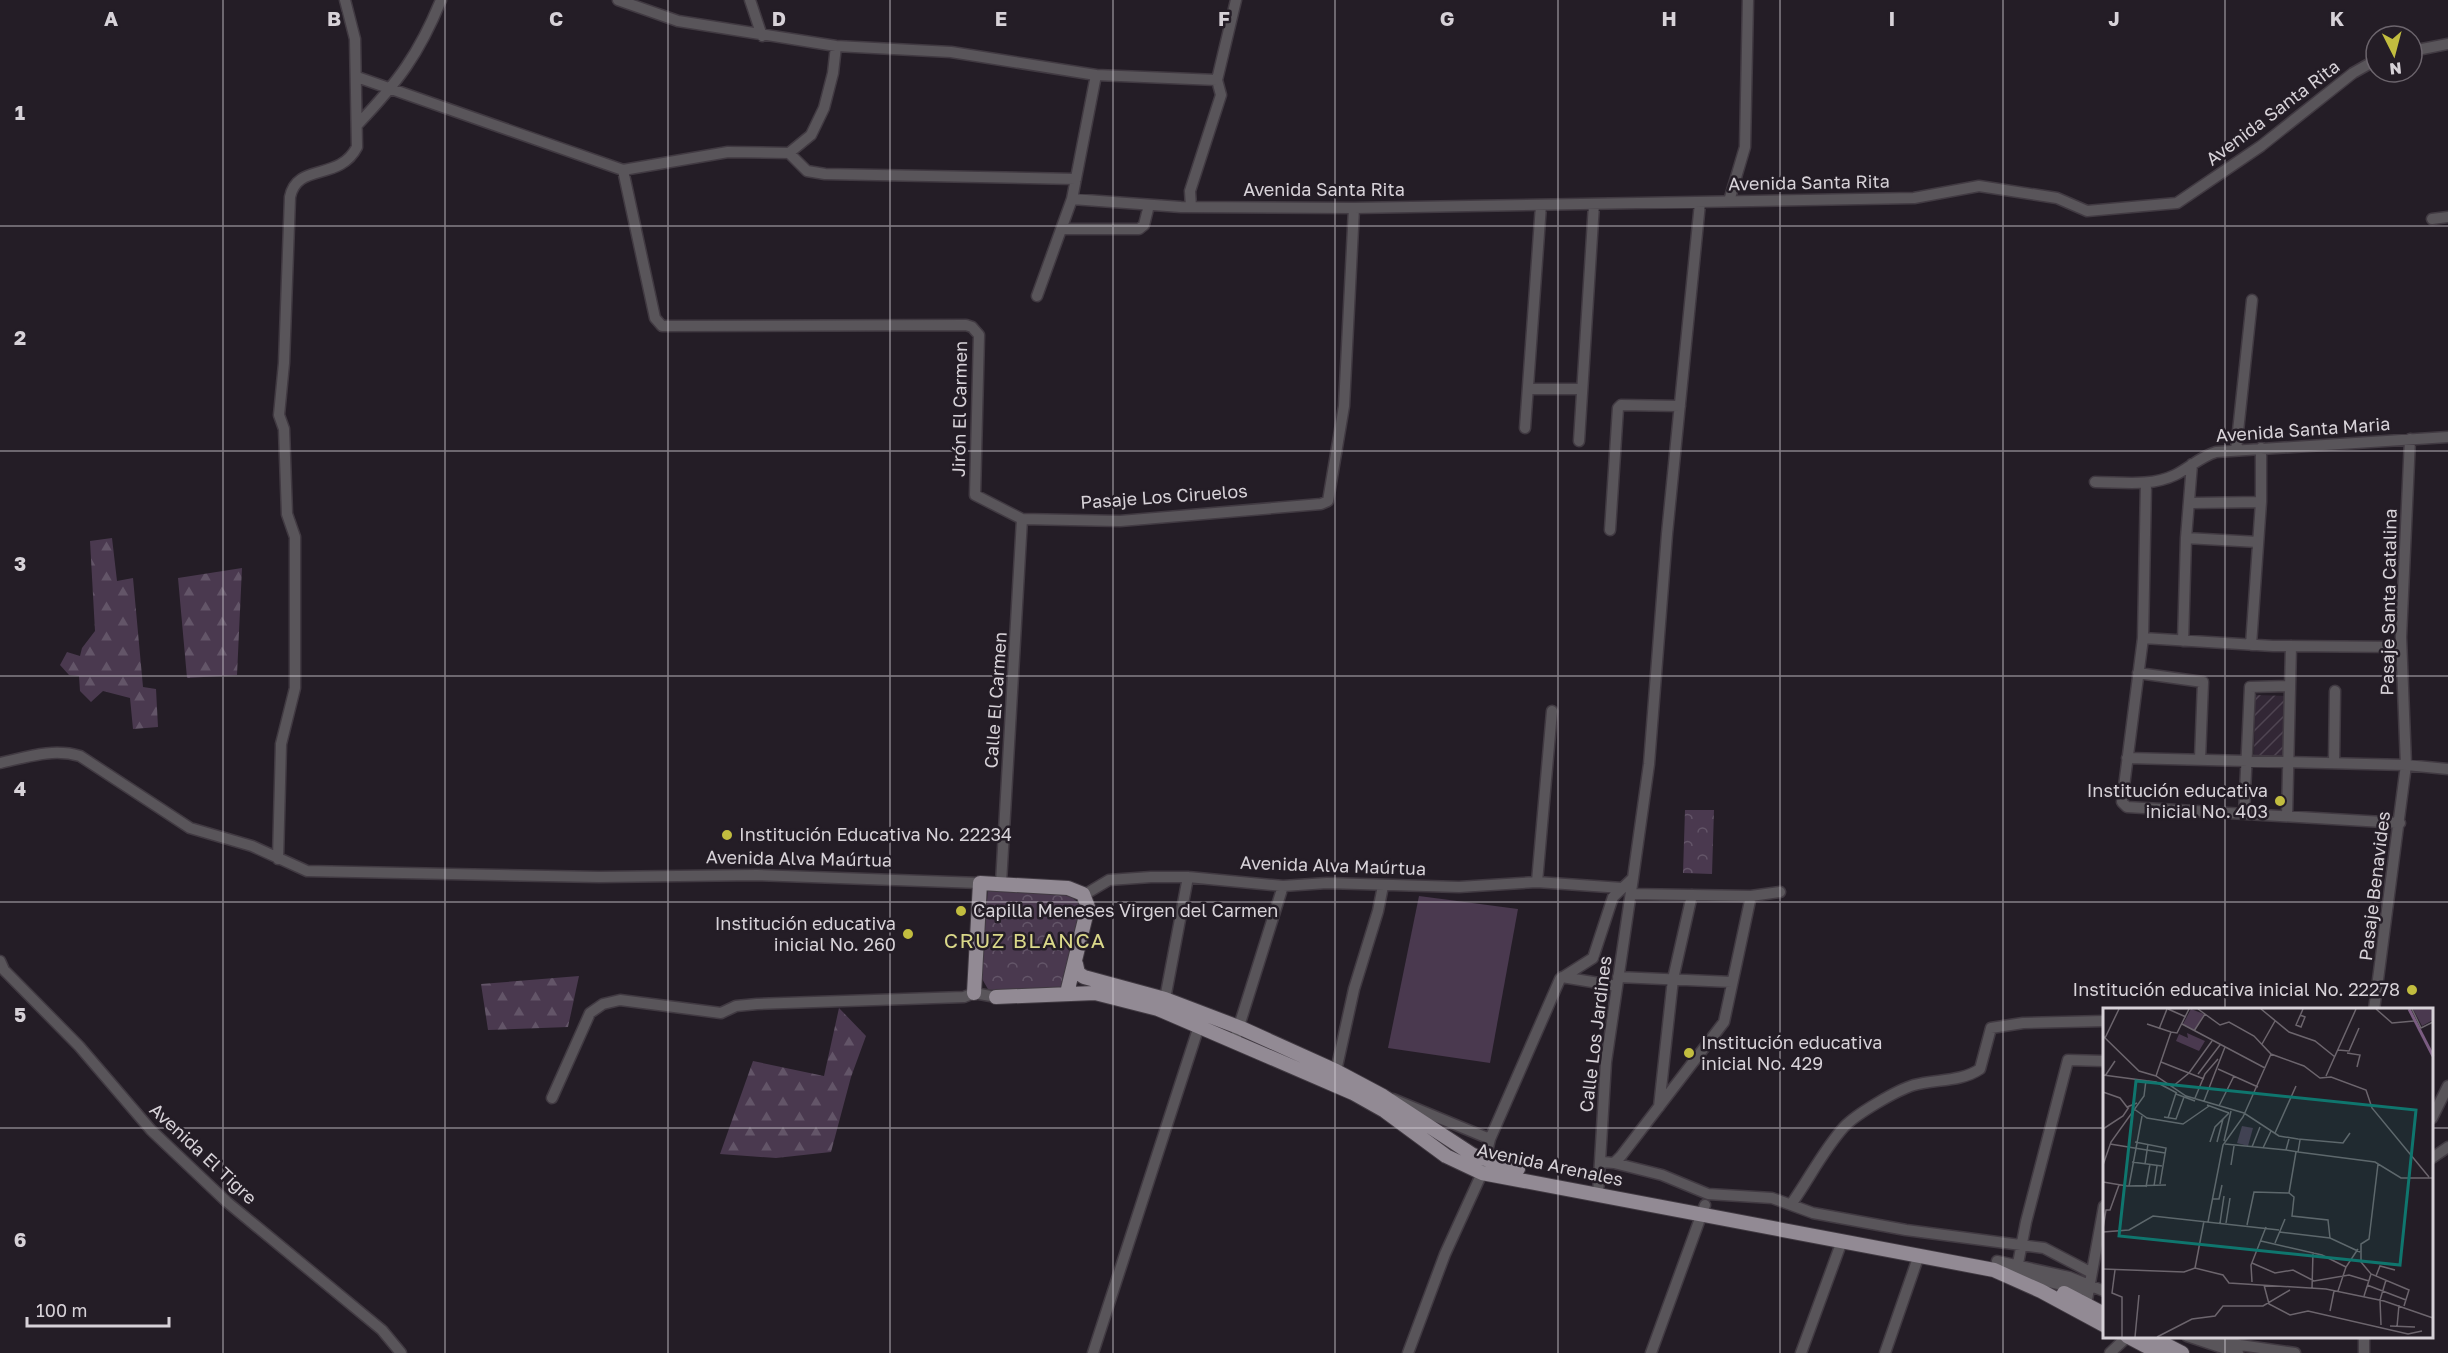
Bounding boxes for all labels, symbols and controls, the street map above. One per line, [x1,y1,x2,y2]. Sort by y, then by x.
text: A [104,6,118,30]
text: B [327,6,341,30]
text: C [549,6,563,30]
text: D [772,6,786,30]
text: E [995,6,1007,30]
text: F [1218,6,1230,30]
text: G [1440,6,1454,30]
text: H [1661,6,1677,30]
text: I [1889,6,1895,30]
text: J [2108,6,2120,30]
text: K [2330,6,2345,30]
north arrow [2364,24,2424,84]
street label: Avenida Santa Rita [2201,55,2344,170]
text: N [2388,58,2403,79]
text: 1 [15,100,25,124]
street label: Avenida Santa Rita [1728,170,1890,194]
street label: Avenida Santa Rita [1243,178,1405,200]
text: 2 [14,325,26,349]
street label: Jirón El Carmen [947,341,971,477]
street label: Avenida Santa Maria [2215,412,2391,446]
street label: Pasaje Los Ciruelos [1080,479,1248,513]
street label: Pasaje Santa Catalina [2375,508,2401,696]
text: 3 [14,551,26,575]
street label: Calle El Carmen [979,631,1011,769]
text: 4 [14,776,26,800]
place label: Institución educativa inicial No. 403 [2087,779,2268,822]
marker: Institución educativa inicial No. 403 [2273,794,2287,808]
street label: Pasaje Benavides [2354,810,2394,962]
place label: Institución Educativa No. 22234 [739,823,1012,845]
marker: Institución Educativa No. 22234 [720,828,734,842]
street label: Avenida Alva Maúrtua [706,845,892,871]
street label: Avenida Alva Maúrtua [1240,851,1426,879]
place label: Capilla Meneses Virgen del Carmen [973,899,1278,921]
marker: Capilla Meneses Virgen del Carmen [954,904,968,918]
place label: Institución educativa inicial No. 260 [715,912,896,955]
marker: Institución educativa inicial No. 260 [901,927,915,941]
district label: CRUZ BLANCA [944,927,1106,953]
street label: Calle Los Jardines [1574,954,1616,1113]
place label: Institución educativa inicial No. 22278 [2073,978,2400,1000]
marker: Institución educativa inicial No. 22278 [2405,983,2419,997]
text: 5 [14,1002,26,1026]
inset map [2103,1008,2433,1338]
place label: Institución educativa inicial No. 429 [1701,1031,1882,1074]
marker: Institución educativa inicial No. 429 [1682,1046,1696,1060]
street label: Avenida El Tigre [146,1098,262,1208]
street label: Avenida Arenales [1475,1138,1625,1190]
text: 6 [14,1227,26,1251]
scale bar [27,1290,170,1328]
text: 100 m [36,1299,87,1321]

